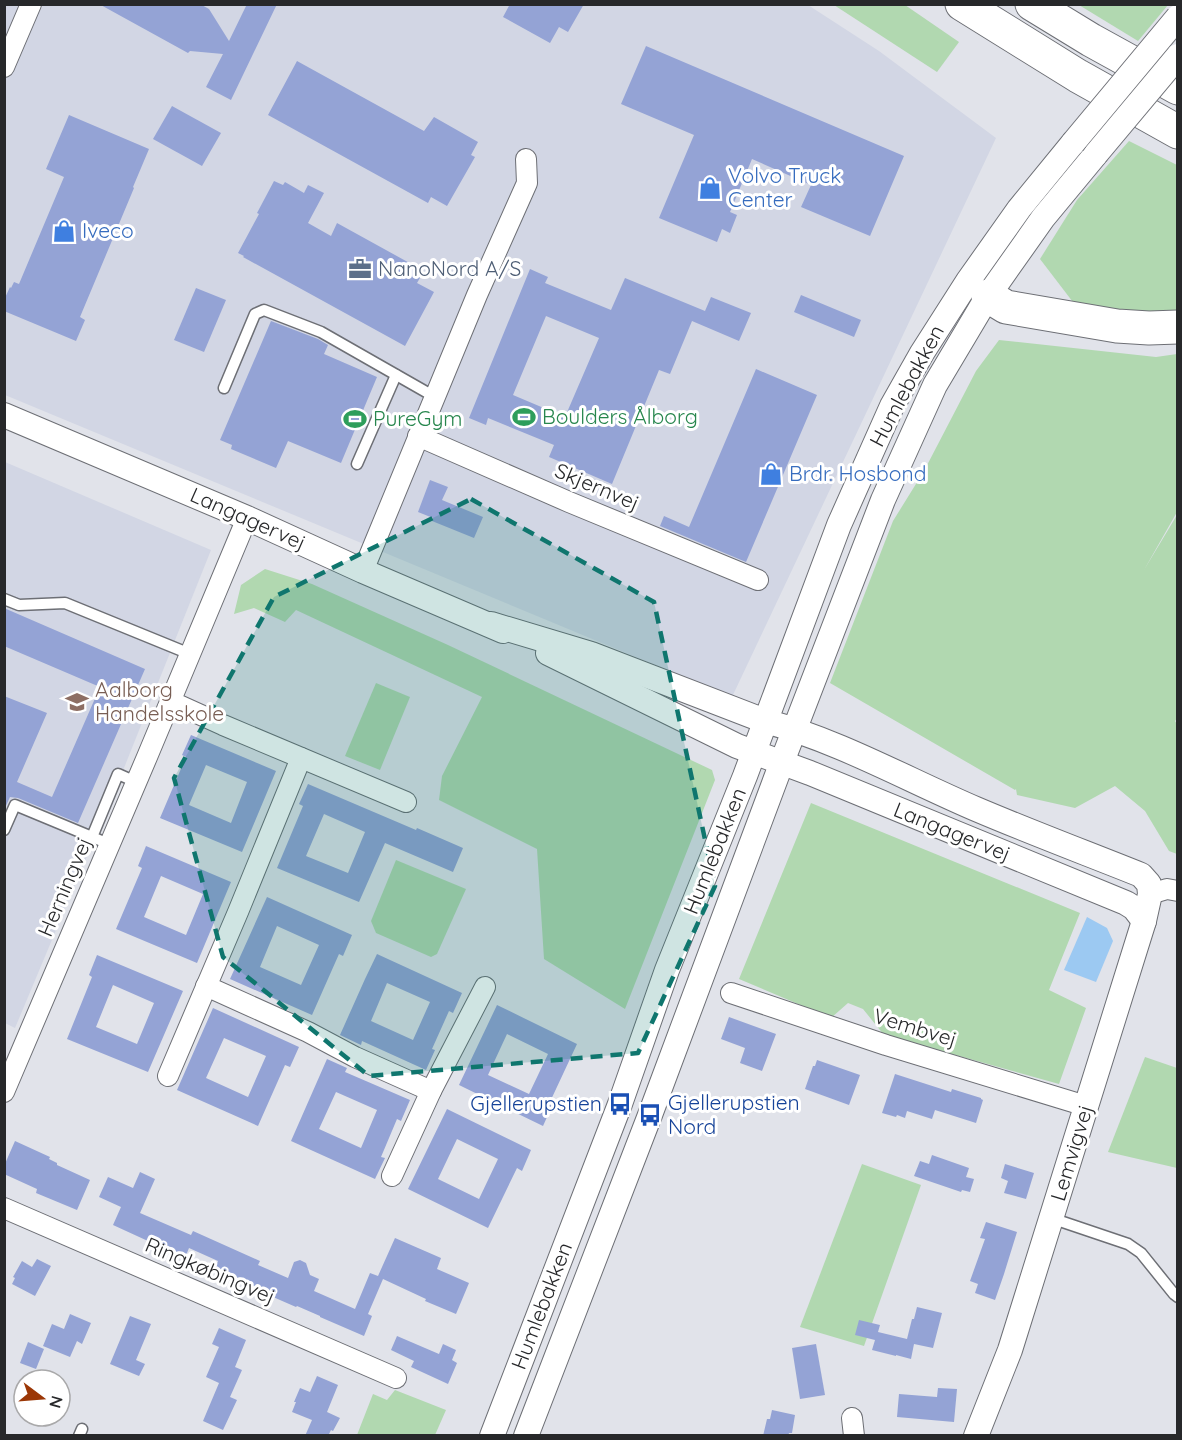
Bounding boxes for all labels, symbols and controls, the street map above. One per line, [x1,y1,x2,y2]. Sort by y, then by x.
place label: Volvo Truck Center [728,162,841,212]
shop icon: Volvo Truck Center [697,175,723,201]
place label: Iveco [82,217,134,243]
shop icon: Iveco [51,218,77,244]
place label: NanoNord A/S [378,255,521,281]
office icon: NanoNord A/S [347,256,373,282]
street label: Humlebakken [863,320,949,451]
place label: Boulders Ålborg [542,403,698,429]
sports icon: Boulders Ålborg [511,404,537,430]
place label: PureGym [373,405,463,431]
sports icon: PureGym [342,406,368,432]
street label: Skjernvej [551,457,643,515]
place label: Brdr. Hosbond [789,460,926,486]
shop icon: Brdr. Hosbond [758,461,784,487]
street label: Langagervej [186,481,310,555]
place label: Aalborg Handelsskole [95,676,224,726]
school or university icon: Aalborg Handelsskole [64,689,90,715]
street label: Humlebakken [677,784,751,918]
street label: Langagervej [890,796,1015,866]
street label: Herningvej [32,833,97,940]
street label: Vembvej [871,1002,960,1052]
place label: Gjellerupstien Nord [668,1089,800,1139]
place label: Gjellerupstien [470,1090,602,1116]
bus stop icon: Gjellerupstien [607,1091,633,1117]
street label: Lemvigvej [1044,1101,1098,1204]
bus stop icon: Gjellerupstien Nord [637,1102,663,1128]
street label: Ringkøbingvej [141,1231,279,1309]
street label: Humlebakken [505,1238,577,1373]
north arrow [12,1368,72,1428]
text: N [45,1394,68,1411]

